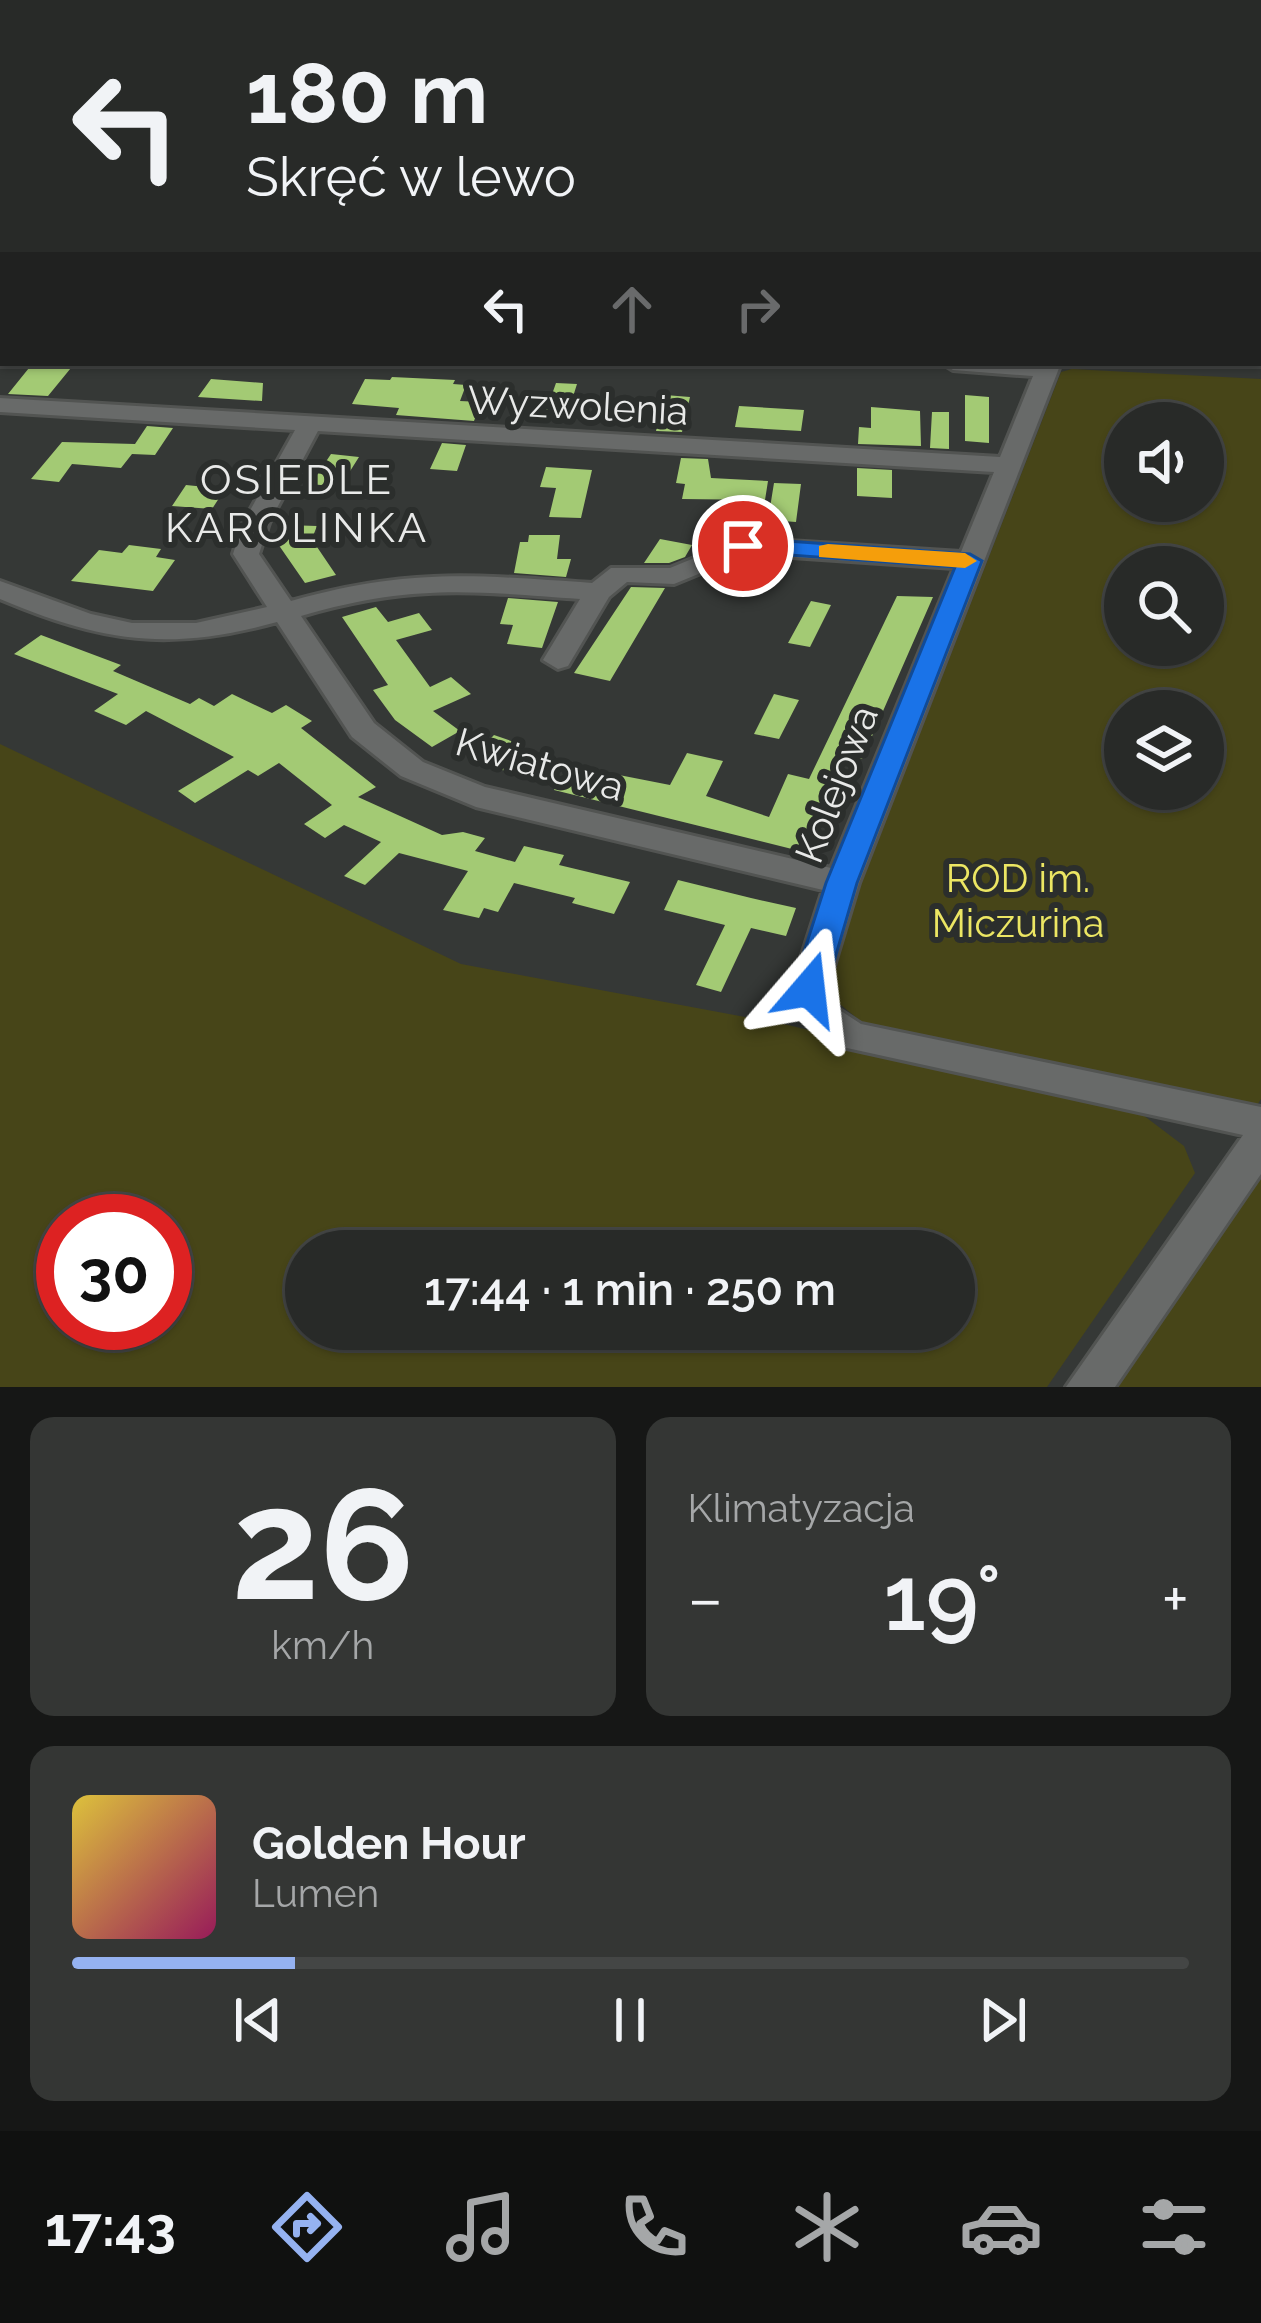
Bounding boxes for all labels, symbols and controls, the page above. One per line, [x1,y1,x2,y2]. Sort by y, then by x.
text: 180 m [246,44,488,143]
icon: left [48,48,204,204]
text: Skręć w lewo [246,145,576,209]
icon: left [473,276,539,342]
icon: ahead [599,276,665,342]
icon: right [725,276,791,342]
street label: Wyzwolenia [467,376,689,434]
map controls [1104,402,1224,810]
button: sound [1104,402,1224,522]
district label: OSIEDLE KAROLINKA [165,455,429,552]
pin [692,495,794,597]
icon: arrive [710,513,776,579]
button: search [1104,546,1224,666]
button: layers [1104,690,1224,810]
street label: Kolejowa [785,699,887,869]
street label: Kwiatowa [451,718,629,810]
park label: ROD im. Miczurina [932,855,1104,946]
position arrow [746,926,872,1052]
speed limit sign: 30 [36,1194,192,1350]
text: 17:44 · 1 min · 250 m [424,1263,836,1316]
text: 26 [231,1452,414,1636]
text: Klimatyzacja [688,1485,915,1531]
text: 19° [883,1545,1001,1651]
text: − [688,1560,723,1637]
text: + [1162,1560,1189,1637]
text: km/h [271,1622,374,1668]
text: Golden Hour [252,1817,526,1870]
text: Lumen [252,1870,379,1916]
icon: previous [225,1987,291,2053]
icon: pause [597,1987,663,2053]
icon: next [970,1987,1036,2053]
icon: directions [265,2185,349,2269]
icon: music [439,2185,523,2269]
icon: phone [612,2185,696,2269]
icon: climate [785,2185,869,2269]
icon: car [959,2185,1043,2269]
icon: filters [1132,2185,1216,2269]
text: 17:43 [45,2195,176,2259]

